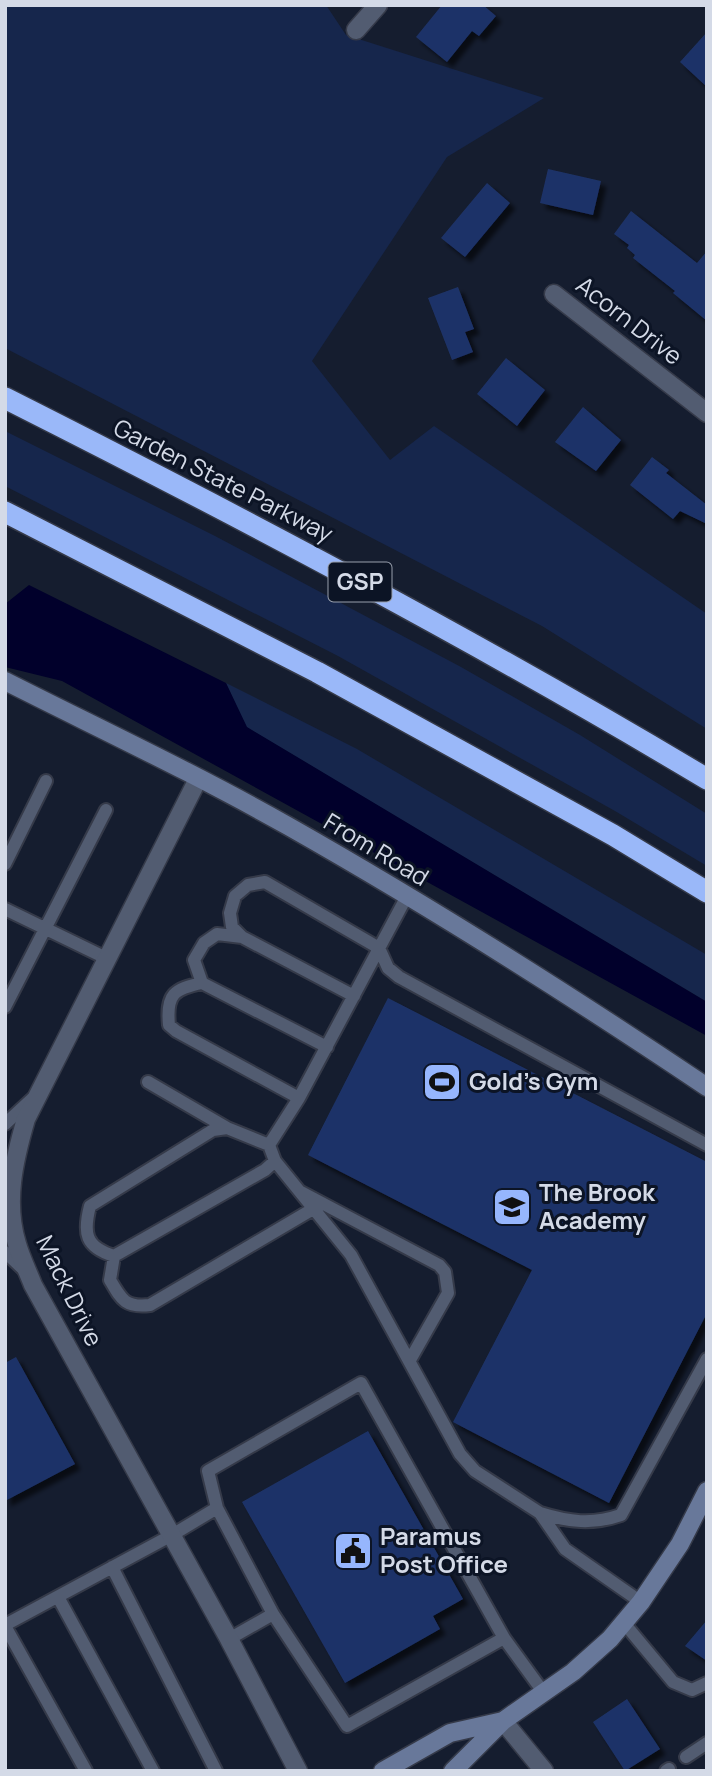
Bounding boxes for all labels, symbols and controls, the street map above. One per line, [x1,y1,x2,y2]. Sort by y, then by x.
street label: Acorn Drive [570,268,690,372]
street label: Garden State Parkway [108,410,339,549]
road number: GSP [328,562,392,602]
street label: From Road [318,805,435,893]
sports icon: Gold's Gym [421,1061,463,1103]
place label: Gold's Gym [469,1064,598,1097]
place label: The Brook Academy [539,1175,656,1236]
school or university icon: The Brook Academy [491,1186,533,1228]
street label: Mack Drive [29,1229,111,1351]
place label: Paramus Post Office [380,1519,508,1580]
public building icon: Paramus Post Office [332,1530,374,1572]

